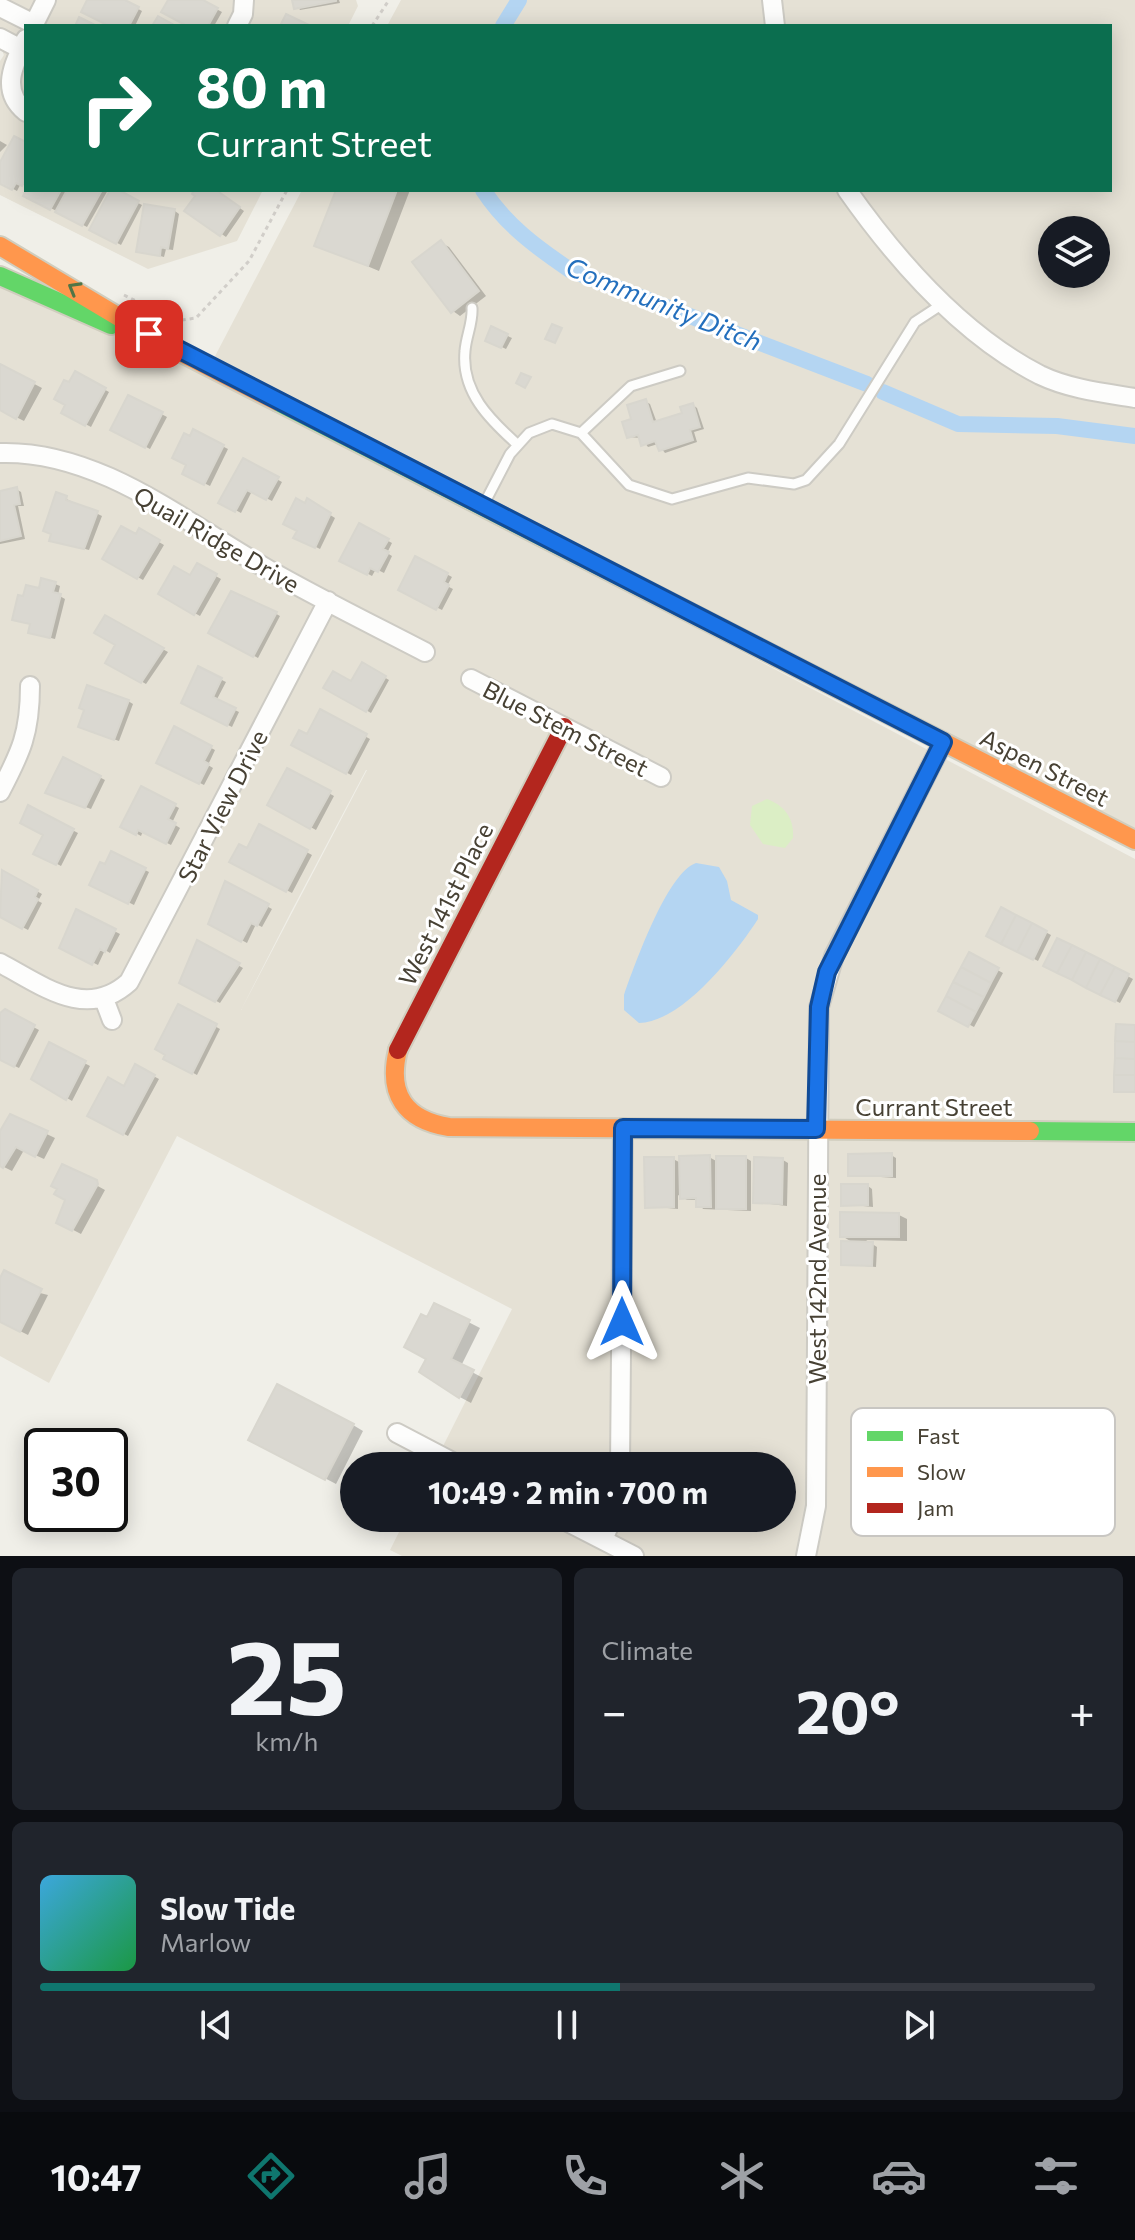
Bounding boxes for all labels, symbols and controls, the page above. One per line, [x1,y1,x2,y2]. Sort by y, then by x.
text: 80 m [196,51,327,120]
icon: right [64,56,168,160]
text: Currant Street [196,120,432,164]
map controls [1038,216,1110,288]
button: layers [1038,216,1110,288]
water label: Community Ditch [562,250,766,356]
one-way arrow [68,282,83,298]
pin [115,300,183,368]
icon: arrive [127,312,171,356]
street label: Quail Ridge Drive [129,480,305,598]
street label: Blue Stem Street [478,674,654,782]
street label: Aspen Street [976,722,1114,812]
street label: Star View Drive [171,725,273,887]
street label: West 141st Place [392,818,498,990]
street label: Currant Street [855,1092,1013,1121]
street label: West 142nd Avenue [802,1174,831,1384]
position arrow [580,1280,664,1364]
legend [851,1408,1115,1536]
text: Fast [917,1422,960,1449]
speed limit sign: 30 [24,1428,128,1532]
text: Slow [917,1458,966,1485]
text: 10:49 · 2 min · 700 m [428,1473,708,1510]
text: Jam [917,1494,954,1521]
text: 25 [227,1609,347,1736]
text: Climate [602,1634,693,1665]
text: 20° [796,1673,900,1746]
text: − [602,1683,627,1737]
text: + [1069,1683,1095,1737]
text: km/h [255,1725,318,1756]
text: Slow Tide [160,1889,295,1926]
text: Marlow [160,1926,251,1957]
icon: previous [194,2003,238,2047]
icon: pause [545,2003,589,2047]
icon: next [897,2003,941,2047]
icon: directions [243,2148,299,2204]
icon: music [400,2148,456,2204]
icon: phone [557,2148,613,2204]
icon: climate [714,2148,770,2204]
icon: car [871,2148,927,2204]
icon: filters [1028,2148,1084,2204]
text: 10:47 [51,2154,141,2198]

